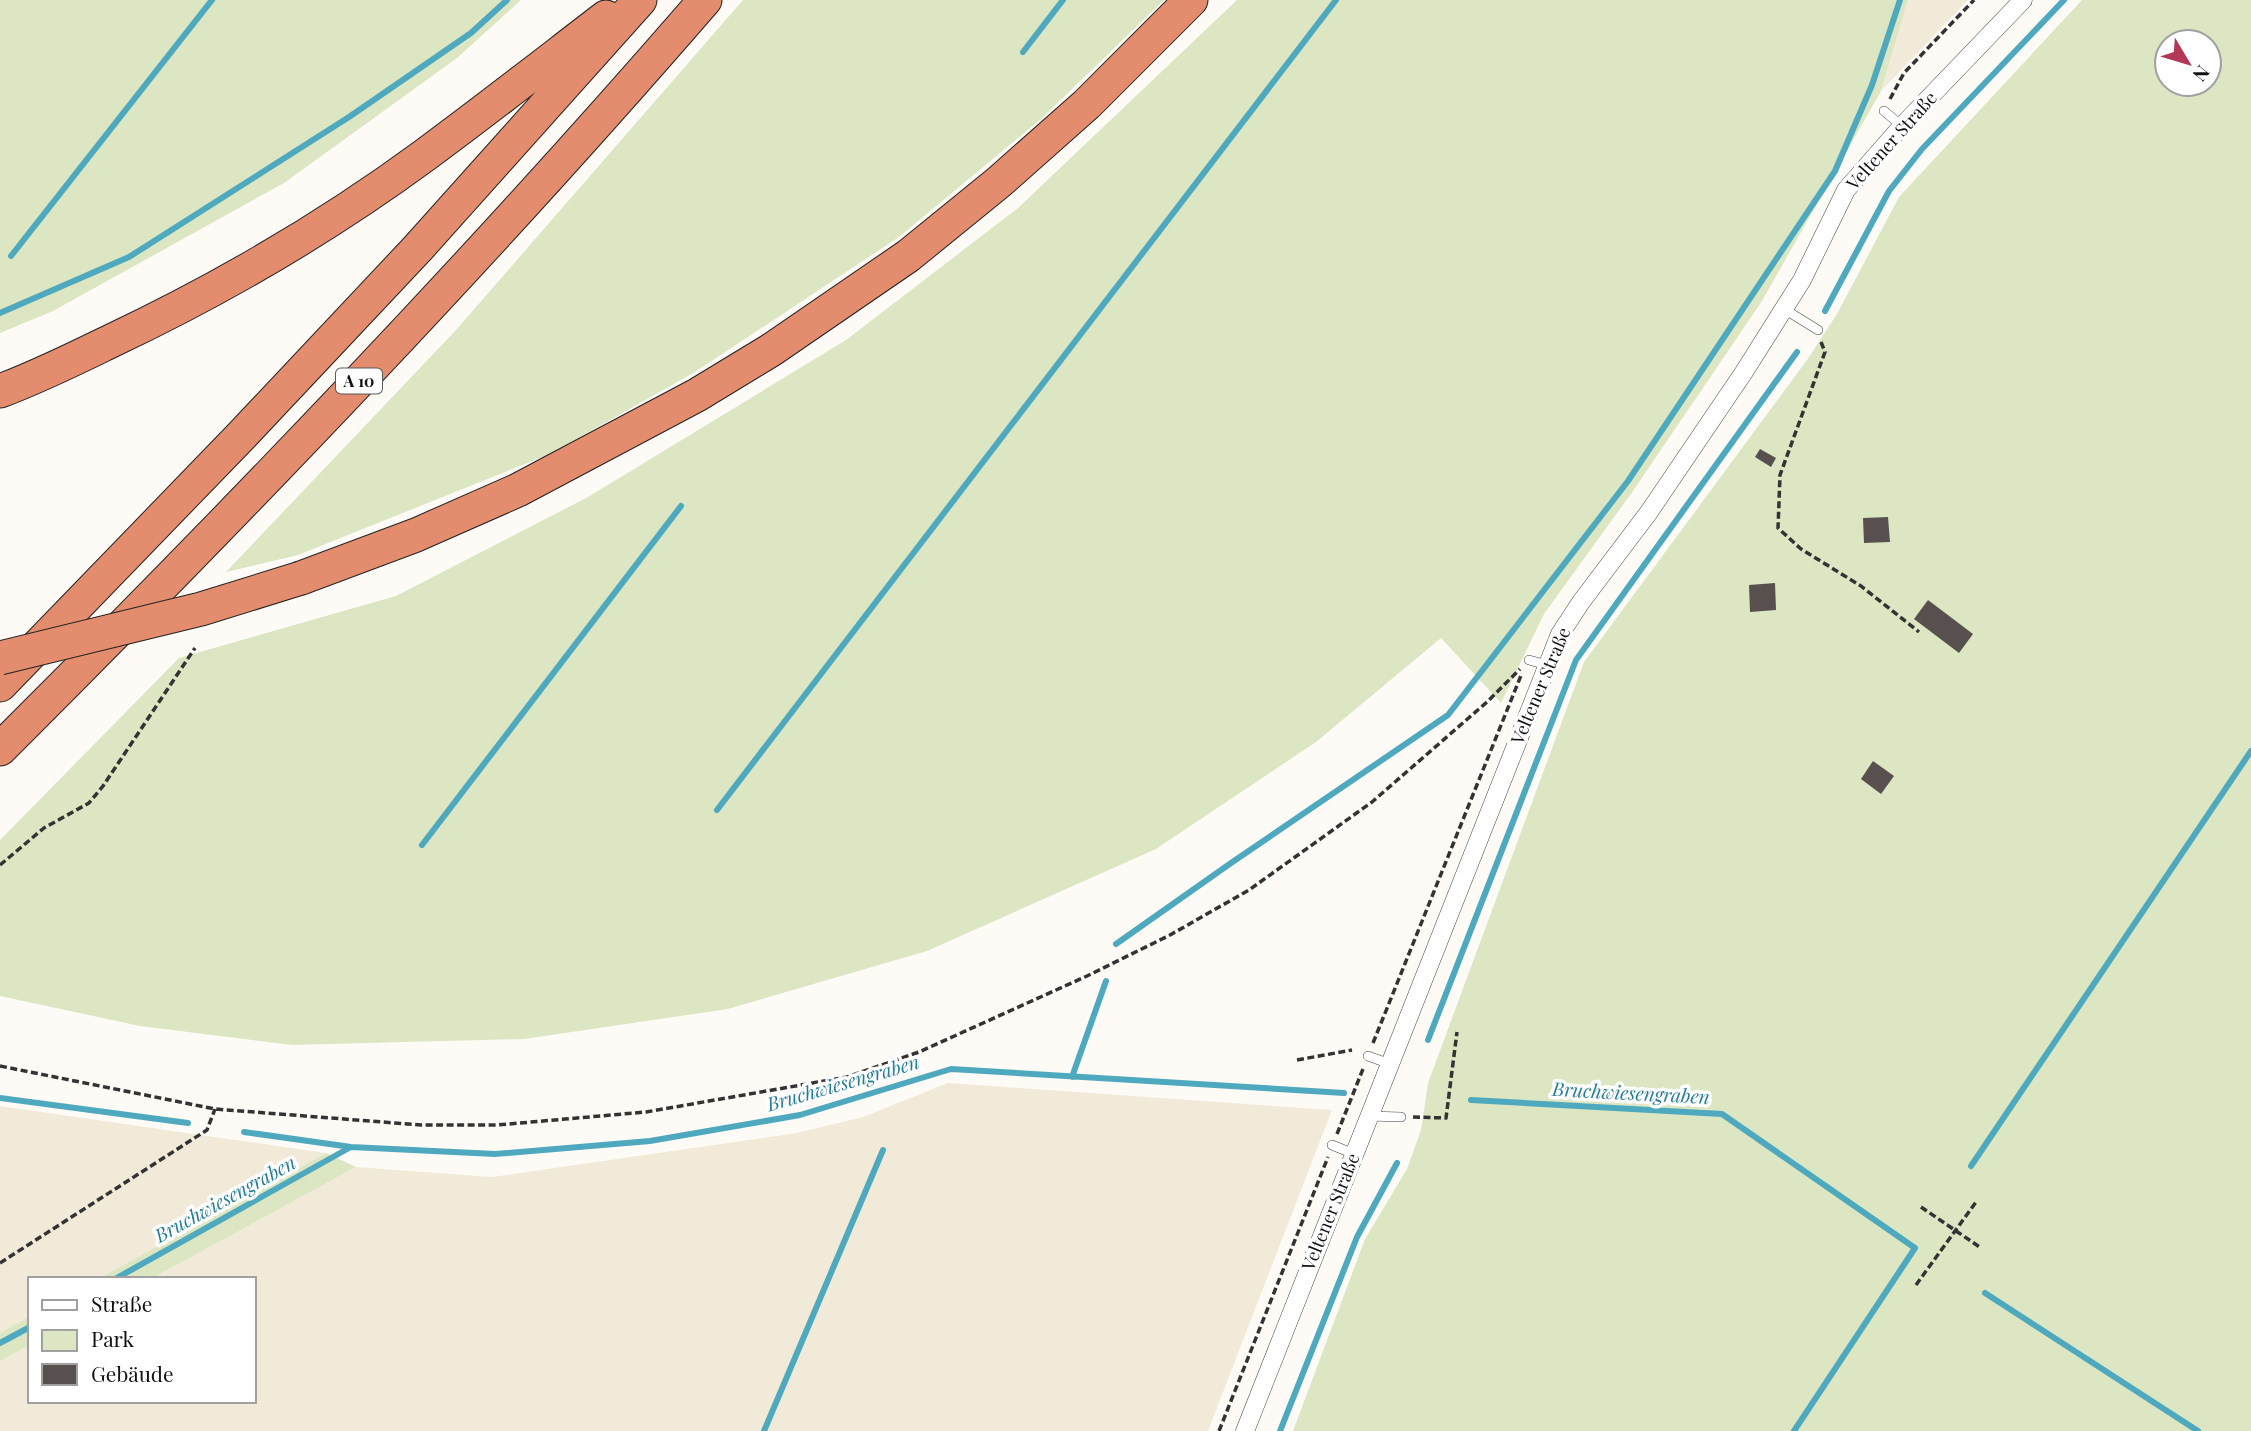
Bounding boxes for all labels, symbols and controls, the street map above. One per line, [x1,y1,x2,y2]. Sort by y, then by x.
north arrow [2153,28,2223,98]
text: N [2188,61,2217,88]
street label: Veltener Straße [1840,86,1942,195]
road number: A 10 [336,368,382,394]
street label: Veltener Straße [1504,624,1575,749]
water label: Bruchwiesengraben [762,1048,922,1117]
water label: Bruchwiesengraben [1551,1075,1710,1109]
water label: Bruchwiesengraben [148,1149,300,1248]
street label: Veltener Straße [1295,1149,1365,1275]
legend [28,1277,256,1403]
text: Straße [91,1289,152,1317]
text: Park [91,1324,135,1352]
text: Gebäude [91,1359,174,1387]

